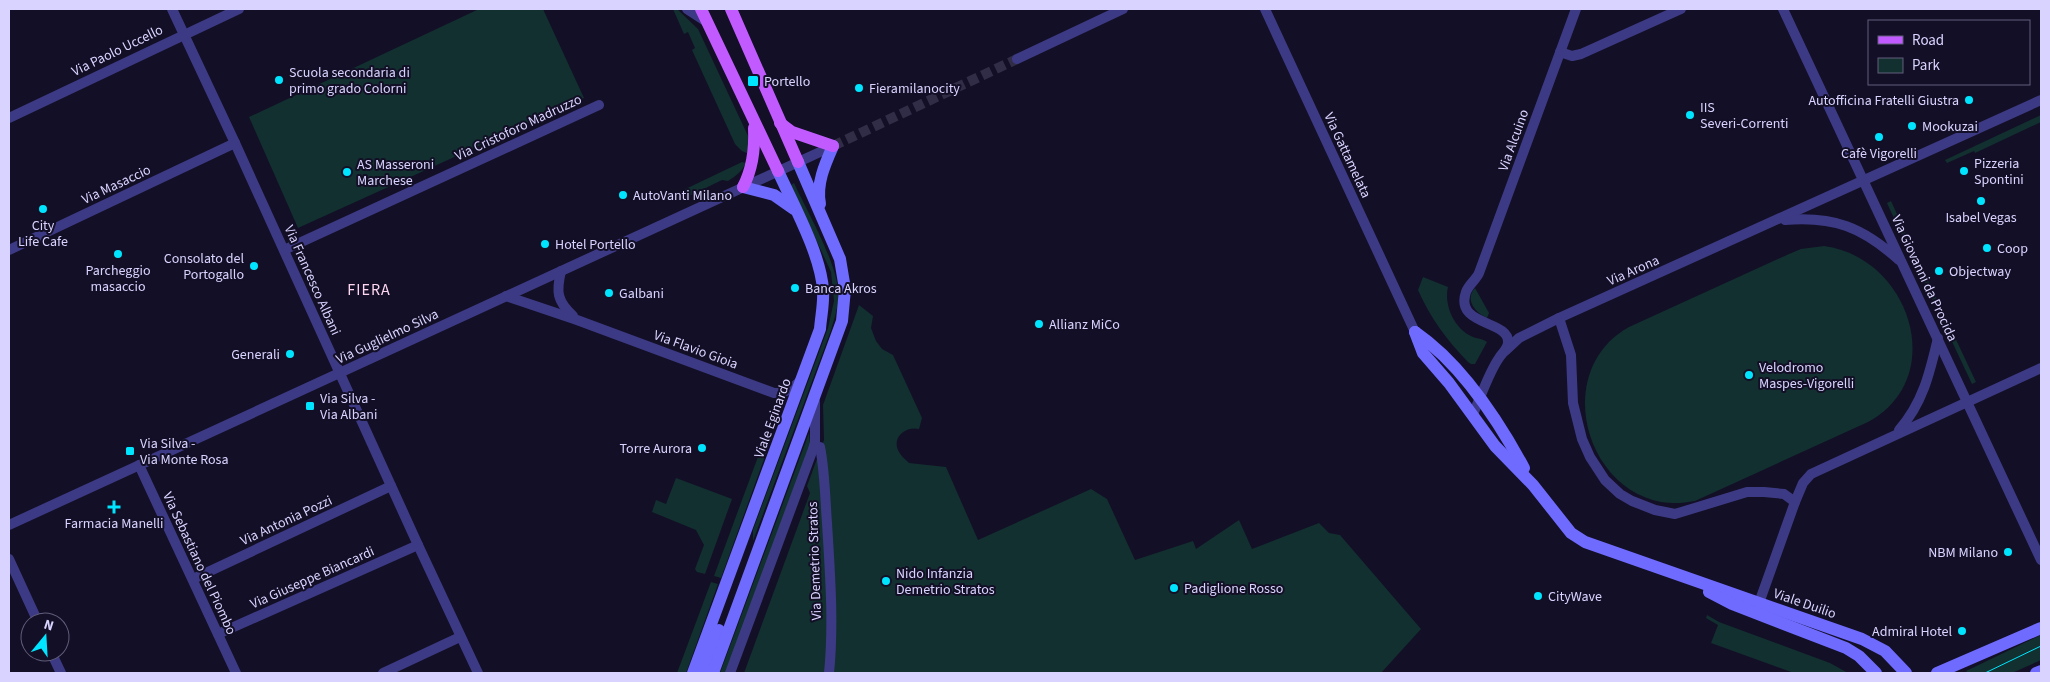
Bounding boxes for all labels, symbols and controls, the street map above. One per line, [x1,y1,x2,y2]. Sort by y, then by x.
street label: Via Paolo Uccello [68,20,166,82]
legend [1868,20,2030,85]
text: Road [1912,30,1944,51]
text: Park [1912,55,1941,76]
place label: Scuola secondaria di primo grado Colorni [289,63,410,99]
place label: Portello [764,72,810,92]
marker: Scuola secondaria di primo grado Colorni [273,74,285,86]
marker: Portello [746,74,760,88]
place label: Fieramilanocity [869,79,960,99]
marker: Fieramilanocity [853,82,865,94]
street label: Via Cristoforo Madruzzo [452,90,585,166]
place label: Autofficina Fratelli Giustra [1808,91,1959,111]
marker: Autofficina Fratelli Giustra [1963,94,1975,106]
place label: IIS Severi-Correnti [1700,98,1789,134]
street label: Via Alcuino [1494,107,1534,174]
street label: Via Gattamelata [1318,109,1376,202]
marker: IIS Severi-Correnti [1684,109,1696,121]
place label: Mookuzai [1922,117,1978,137]
marker: Mookuzai [1906,120,1918,132]
marker: Cafè Vigorelli [1873,131,1885,143]
place label: Cafè Vigorelli [1841,144,1917,164]
place label: Pizzeria Spontini [1974,154,2024,190]
place label: AS Masseroni Marchese [357,155,434,191]
street label: Via Masaccio [79,160,154,210]
marker: Pizzeria Spontini [1958,165,1970,177]
marker: AS Masseroni Marchese [341,166,353,178]
place label: AutoVanti Milano [633,186,732,206]
marker: AutoVanti Milano [617,189,629,201]
marker: Isabel Vegas [1975,195,1987,207]
marker: City Life Cafe [37,203,49,215]
place label: Isabel Vegas [1945,208,2017,228]
street label: Via Giovanni da Procida [1886,212,1962,345]
place label: City Life Cafe [18,216,68,252]
street label: Via Francesco Albani [279,222,345,339]
place label: Hotel Portello [555,235,636,255]
marker: Hotel Portello [539,238,551,250]
place label: Coop [1997,239,2028,259]
marker: Coop [1981,242,1993,254]
marker: Parcheggio masaccio [112,248,124,260]
place label: Consolato del Portogallo [164,249,244,285]
street label: Via Arona [1604,251,1663,291]
marker: Consolato del Portogallo [248,260,260,272]
place label: Parcheggio masaccio [85,261,151,297]
place label: Objectway [1949,262,2011,282]
marker: Objectway [1933,265,1945,277]
district label: FIERA [347,279,391,301]
place label: Banca Akros [805,279,877,299]
marker: Banca Akros [789,282,801,294]
place label: Galbani [619,284,664,304]
marker: Galbani [603,287,615,299]
street label: Via Guglielmo Silva [333,304,442,369]
place label: Allianz MiCo [1049,315,1120,335]
marker: Allianz MiCo [1033,318,1045,330]
street label: Via Flavio Gioia [651,325,741,374]
place label: Generali [231,345,280,365]
marker: Generali [284,348,296,360]
place label: Velodromo Maspes-Vigorelli [1759,358,1854,394]
marker: Velodromo Maspes-Vigorelli [1743,369,1755,381]
street label: Viale Eginardo [749,376,797,461]
place label: Via Silva - Via Albani [320,389,377,425]
marker: Via Silva - Via Albani [304,400,316,412]
place label: Via Silva - Via Monte Rosa [140,434,229,470]
place label: Torre Aurora [619,439,692,459]
marker: Torre Aurora [696,442,708,454]
marker: Via Silva - Via Monte Rosa [124,445,136,457]
street label: Via Sebastiano del Piombo [157,489,241,638]
street label: Via Antonia Pozzi [237,491,336,551]
marker: Farmacia Manelli [108,501,120,513]
street label: Via Demetrio Stratos [803,501,827,621]
place label: Farmacia Manelli [64,514,164,534]
street label: Via Giuseppe Biancardi [247,542,378,614]
place label: NBM Milano [1928,543,1998,563]
marker: NBM Milano [2002,546,2014,558]
place label: Nido Infanzia Demetrio Stratos [896,564,995,600]
marker: Nido Infanzia Demetrio Stratos [880,575,892,587]
place label: Padiglione Rosso [1184,579,1283,599]
marker: Padiglione Rosso [1168,582,1180,594]
street label: Viale Duilio [1771,584,1839,624]
place label: CityWave [1548,587,1602,607]
marker: CityWave [1532,590,1544,602]
north arrow [20,612,70,662]
text: N [41,615,56,637]
place label: Admiral Hotel [1872,622,1952,642]
marker: Admiral Hotel [1956,625,1968,637]

